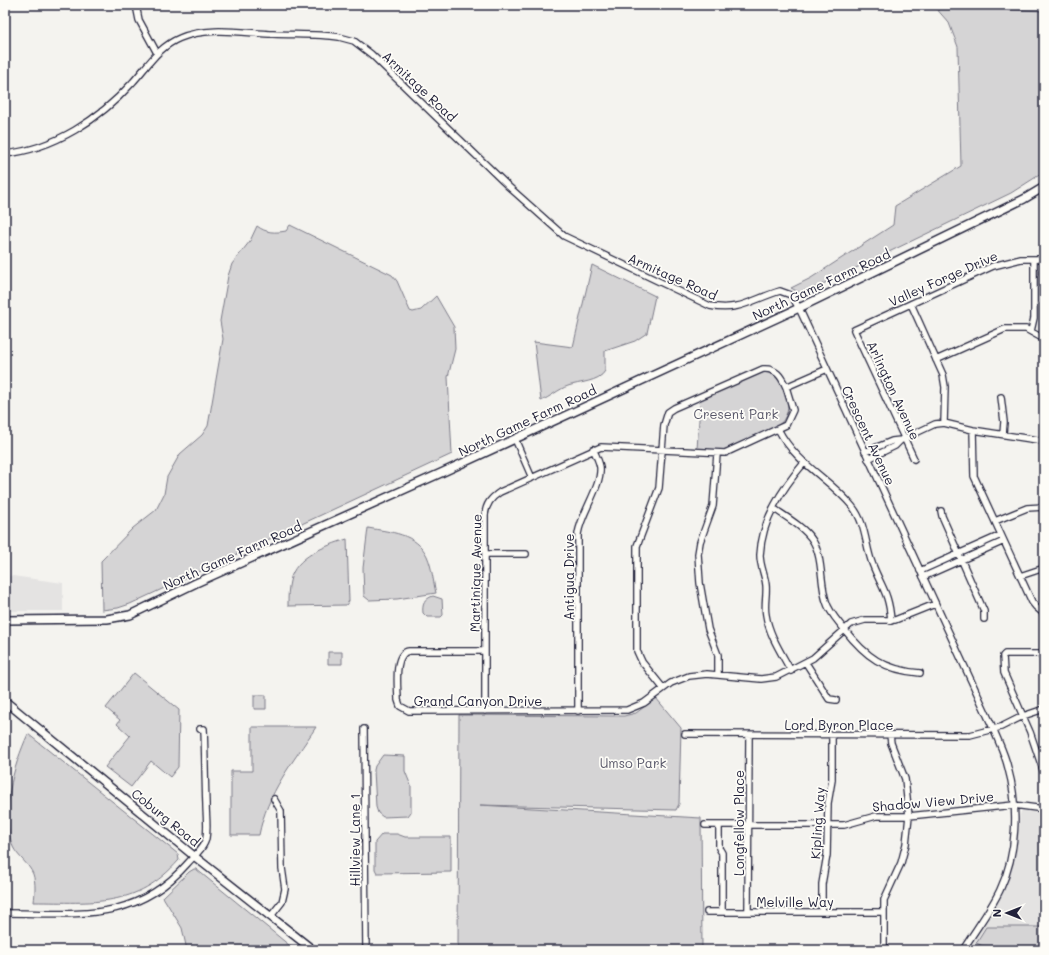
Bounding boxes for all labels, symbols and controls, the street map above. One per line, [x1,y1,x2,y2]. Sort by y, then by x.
street label: Armitage Road [379,47,461,125]
street label: North Game Farm Road [749,245,893,323]
street label: Valley Forge Drive [886,246,1000,310]
street label: Armitage Road [626,249,720,303]
street label: Arlington Avenue [864,338,924,442]
street label: North Game Farm Road [455,381,599,459]
street label: Crescent Avenue [838,382,900,488]
park label: Cresent Park [694,405,778,422]
street label: Martinique Avenue [465,514,485,632]
street label: North Game Farm Road [160,517,304,593]
street label: Antigua Drive [560,533,577,621]
street label: Grand Canyon Drive [414,692,542,709]
street label: Lord Byron Place [785,716,893,733]
park label: Umso Park [600,754,666,771]
street label: Longfellow Place [730,770,747,876]
street label: Coburg Road [128,784,204,850]
street label: Kipling Way [806,786,828,860]
street label: Shadow View Drive [872,787,994,815]
street label: Hillview Lane 1 [346,793,363,887]
street label: Melville Way [756,893,834,910]
north arrow [987,893,1027,933]
text: N [989,909,1004,917]

